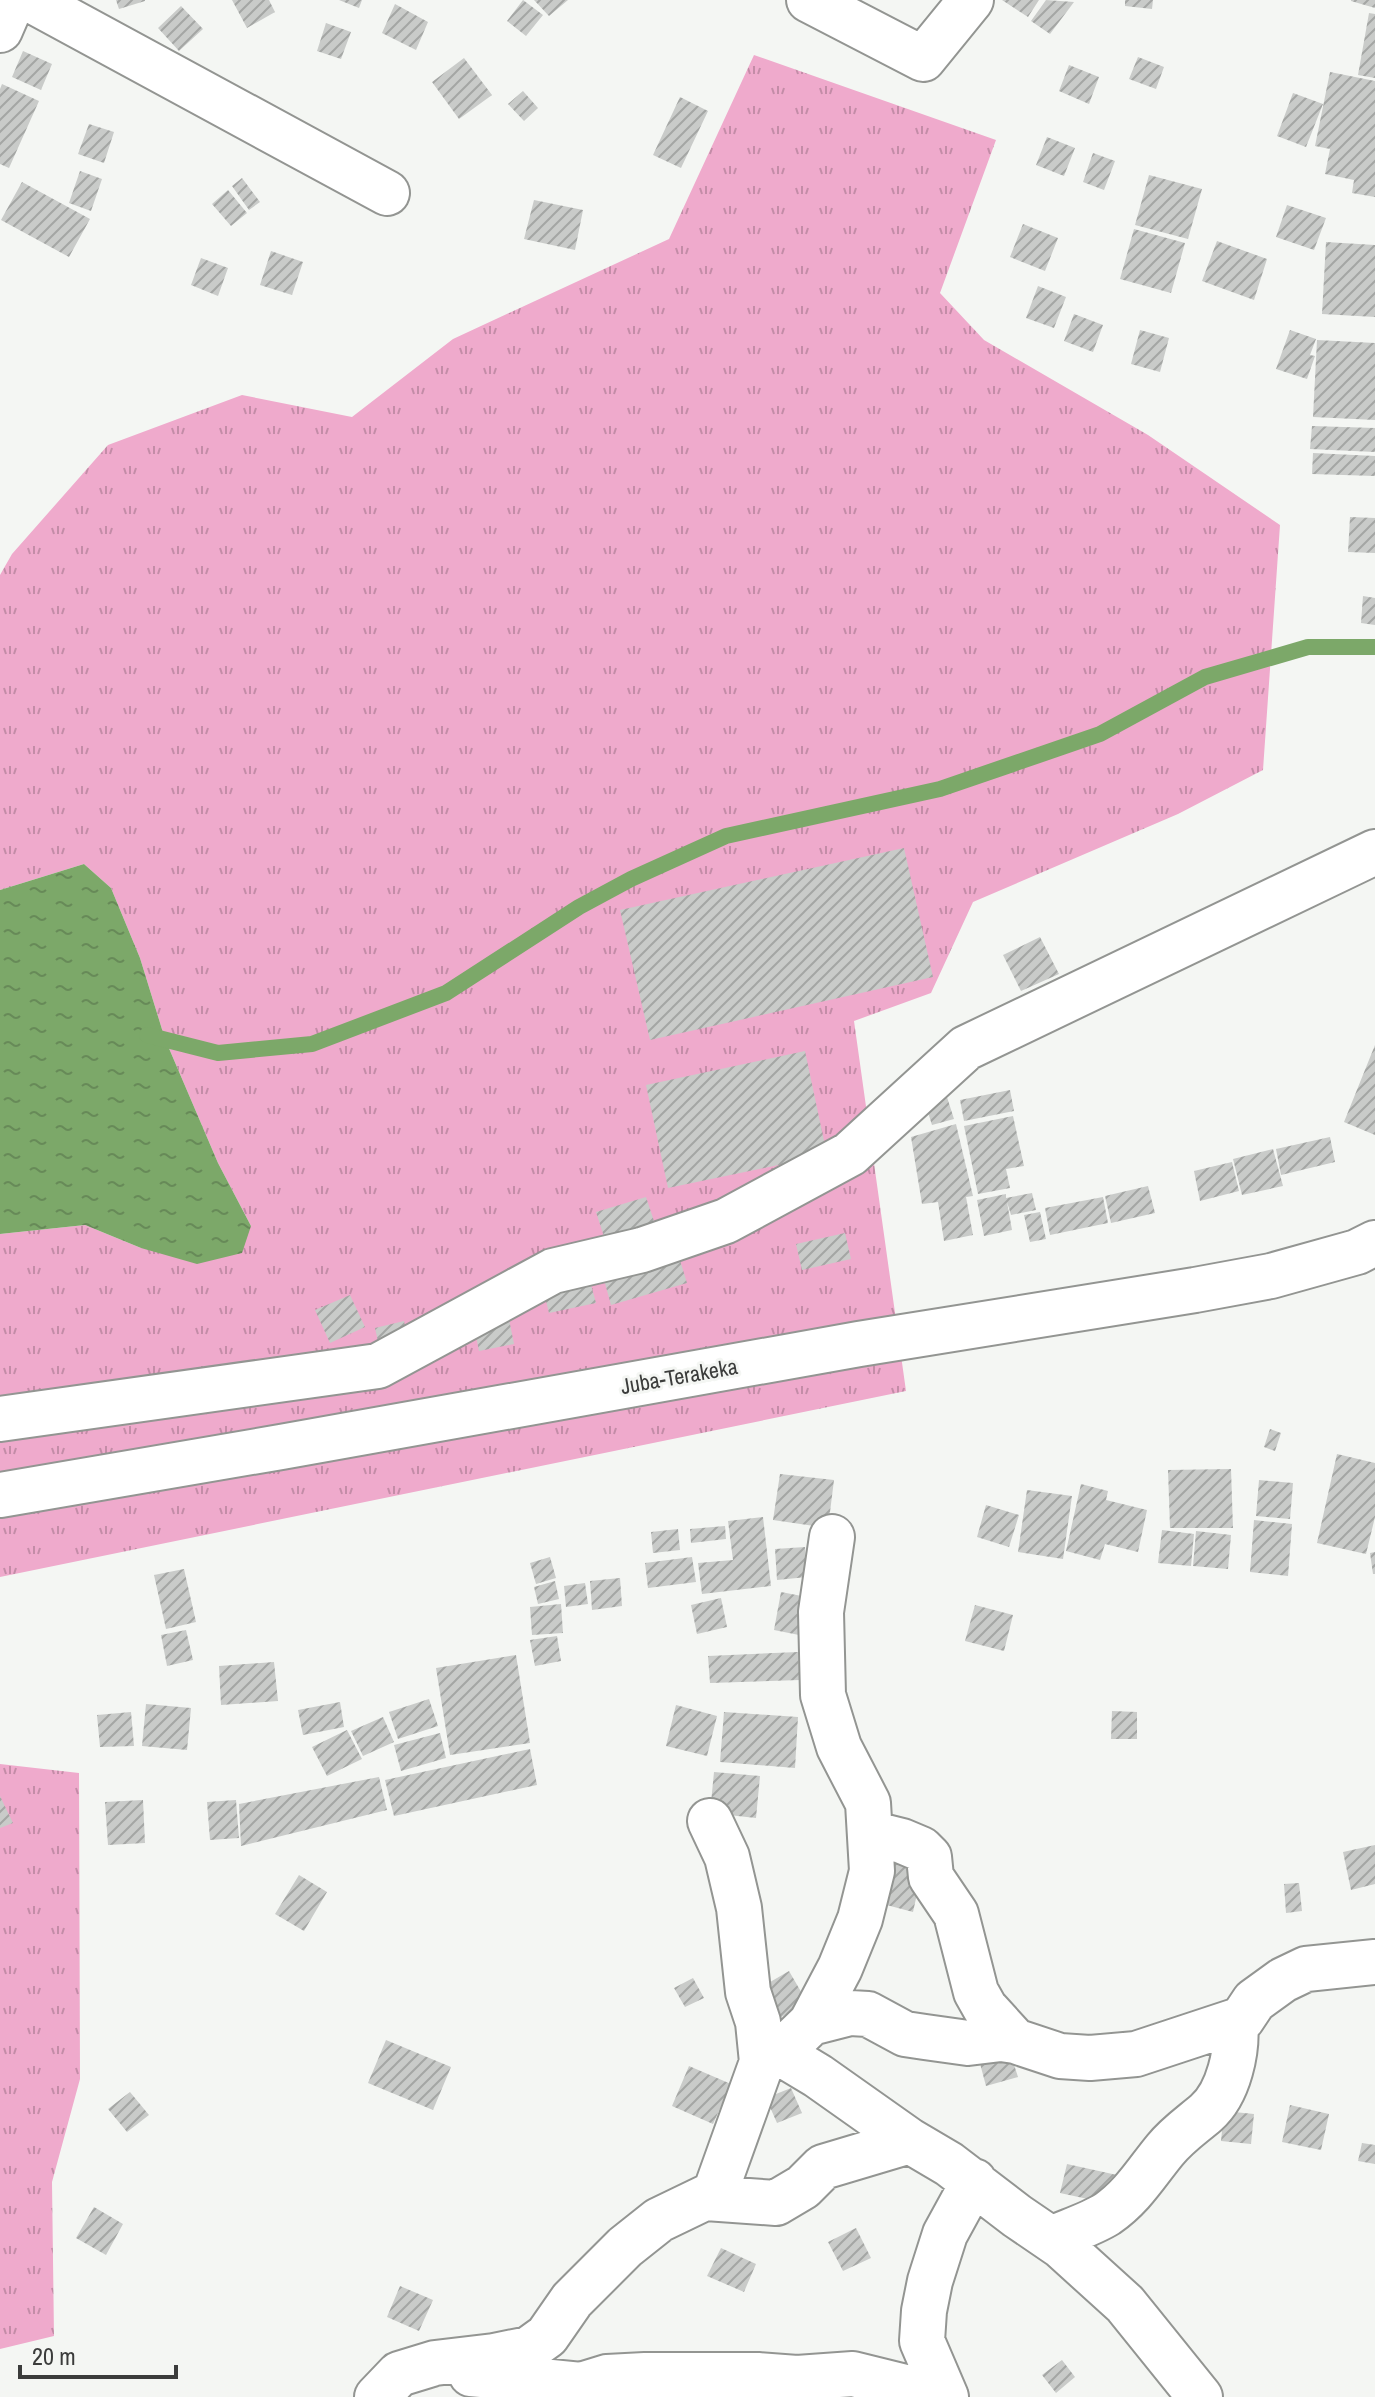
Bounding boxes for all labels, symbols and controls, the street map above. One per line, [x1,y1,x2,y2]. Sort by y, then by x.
street label: Juba-Terakeka [618,1351,740,1401]
scale bar [20,2329,176,2379]
text: 20 m [32,2340,76,2372]

